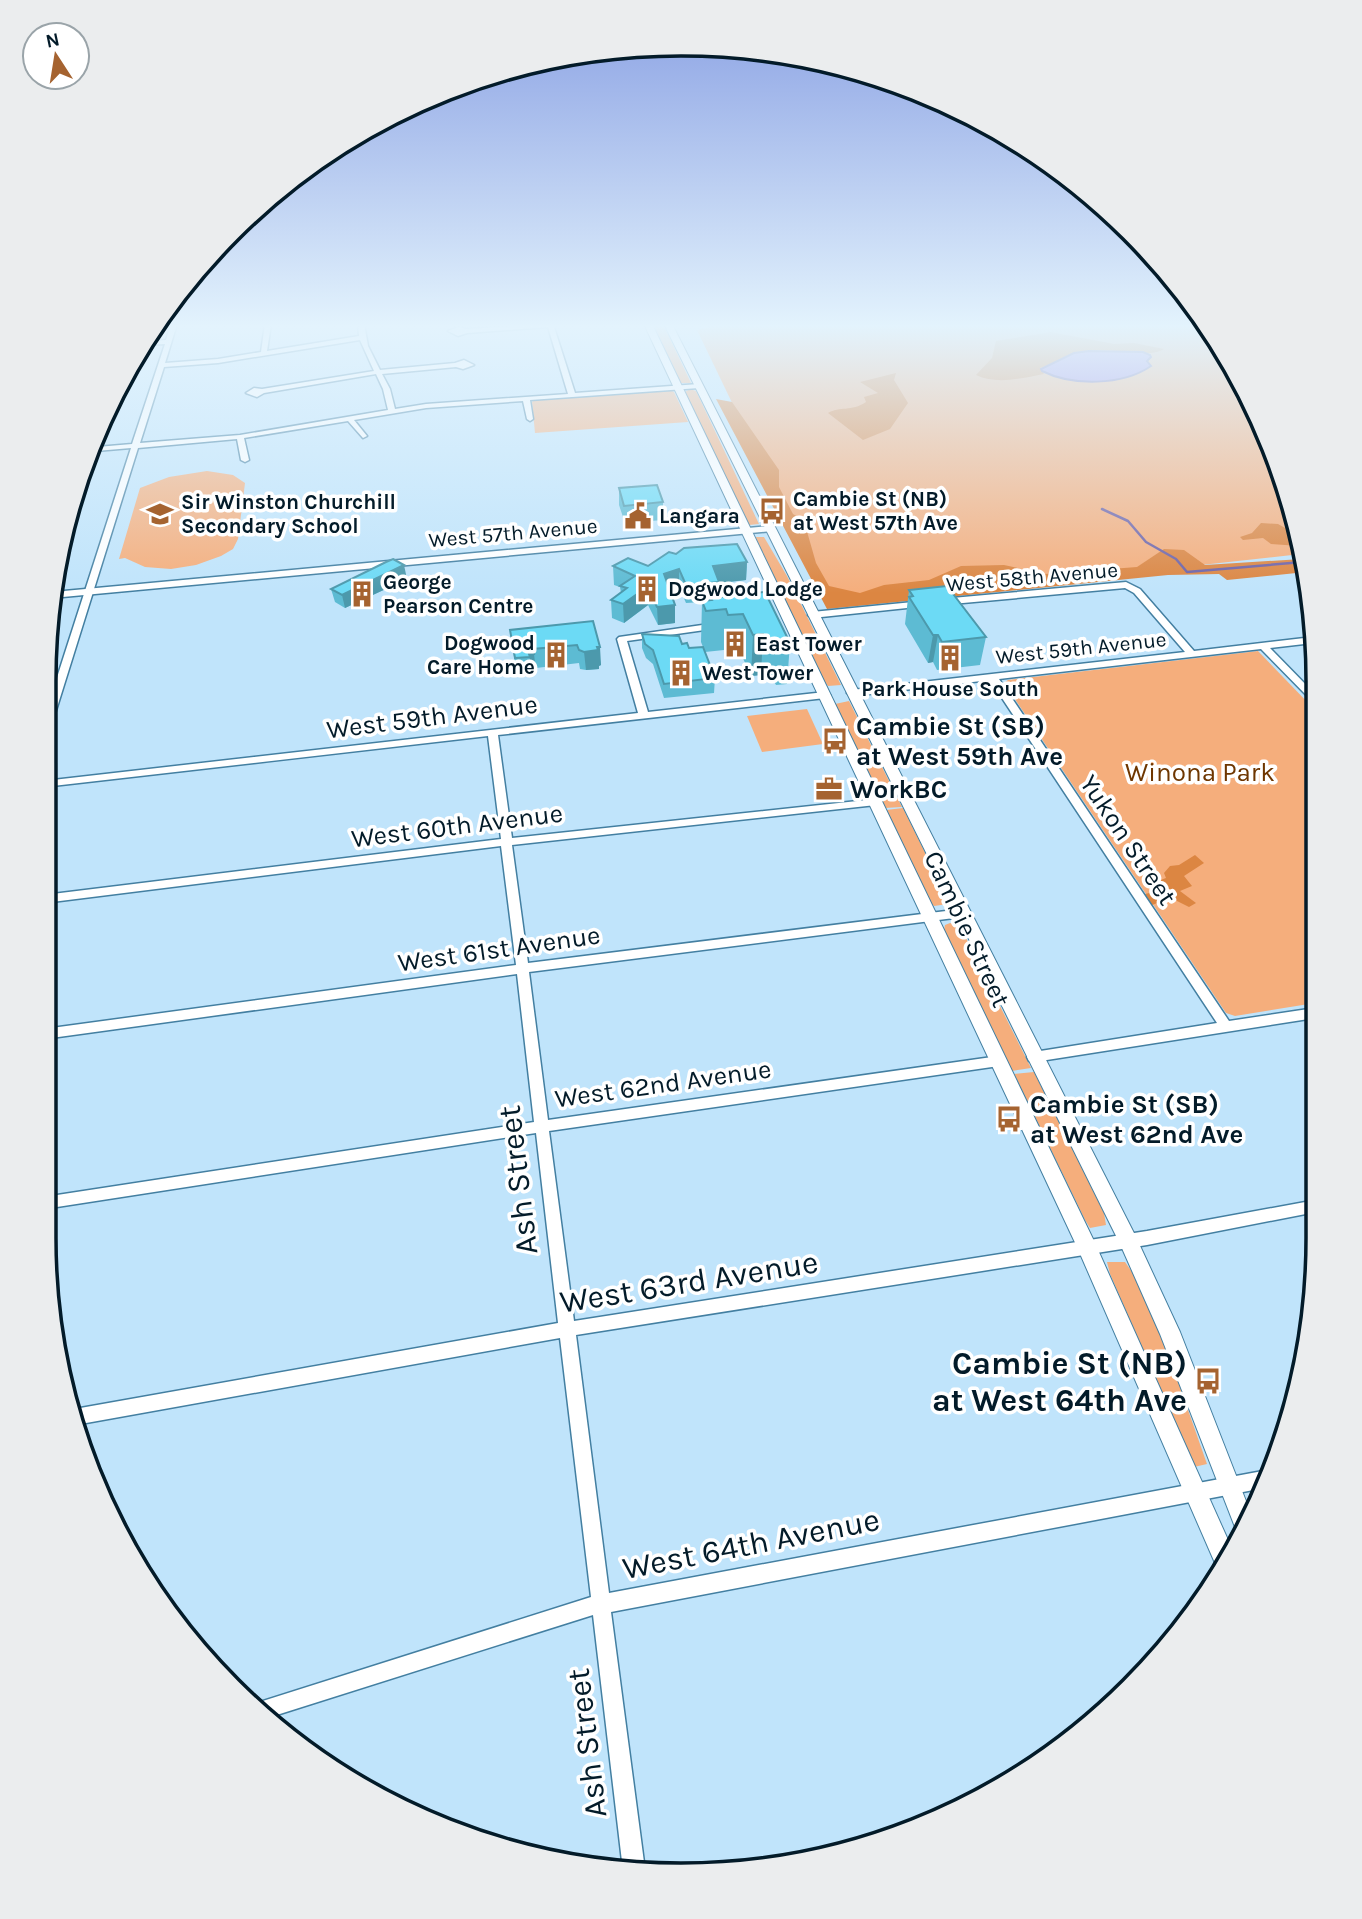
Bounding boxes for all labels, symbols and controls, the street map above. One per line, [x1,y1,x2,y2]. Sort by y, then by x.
north arrow [21,21,91,91]
text: N [44,28,62,53]
place label: Cambie St (NB) at West 57th Ave [793,487,958,535]
place label: Sir Winston Churchill Secondary School [181,490,396,538]
bus stop icon: Cambie St (NB) at West 57th Ave [757,496,787,526]
school or university icon: Sir Winston Churchill Secondary School [145,499,175,529]
public building icon: Langara [623,501,653,531]
place label: Langara [659,504,740,528]
street label: West 57th Avenue [428,514,598,552]
street label: West 58th Avenue [945,558,1119,596]
place label: George Pearson Centre [383,570,533,618]
building icon: Dogwood Lodge [632,574,662,604]
place label: Dogwood Lodge [668,577,823,601]
building icon: George Pearson Centre [347,579,377,609]
street label: West 59th Avenue [994,627,1168,669]
building icon: East Tower [720,629,750,659]
place label: Dogwood Care Home [427,631,535,679]
place label: East Tower [756,632,862,656]
building icon: Dogwood Care Home [541,640,571,670]
building icon: Park House South [935,643,965,673]
building icon: West Tower [666,658,696,688]
place label: West Tower [702,661,814,685]
place label: Park House South [861,677,1039,701]
street label: West 59th Avenue [325,689,539,745]
place label: Cambie St (SB) at West 59th Ave [856,711,1063,772]
bus stop icon: Cambie St (SB) at West 59th Ave [820,726,850,756]
park label: Winona Park [1125,757,1275,788]
street label: Yukon Street [1073,769,1183,911]
office icon: WorkBC [814,774,844,804]
place label: WorkBC [850,774,947,805]
street label: West 60th Avenue [349,798,565,854]
street label: Cambie Street [917,846,1017,1012]
street label: West 61st Avenue [396,919,602,979]
street label: West 62nd Avenue [553,1053,773,1115]
place label: Cambie St (SB) at West 62nd Ave [1030,1089,1243,1150]
street label: Ash Street [491,1103,545,1257]
bus stop icon: Cambie St (SB) at West 62nd Ave [994,1104,1024,1134]
street label: West 63rd Avenue [557,1243,821,1321]
place label: Cambie St (NB) at West 64th Ave [932,1345,1187,1419]
bus stop icon: Cambie St (NB) at West 64th Ave [1193,1366,1223,1396]
street label: West 64th Avenue [619,1501,883,1587]
street label: Ash Street [560,1666,614,1820]

